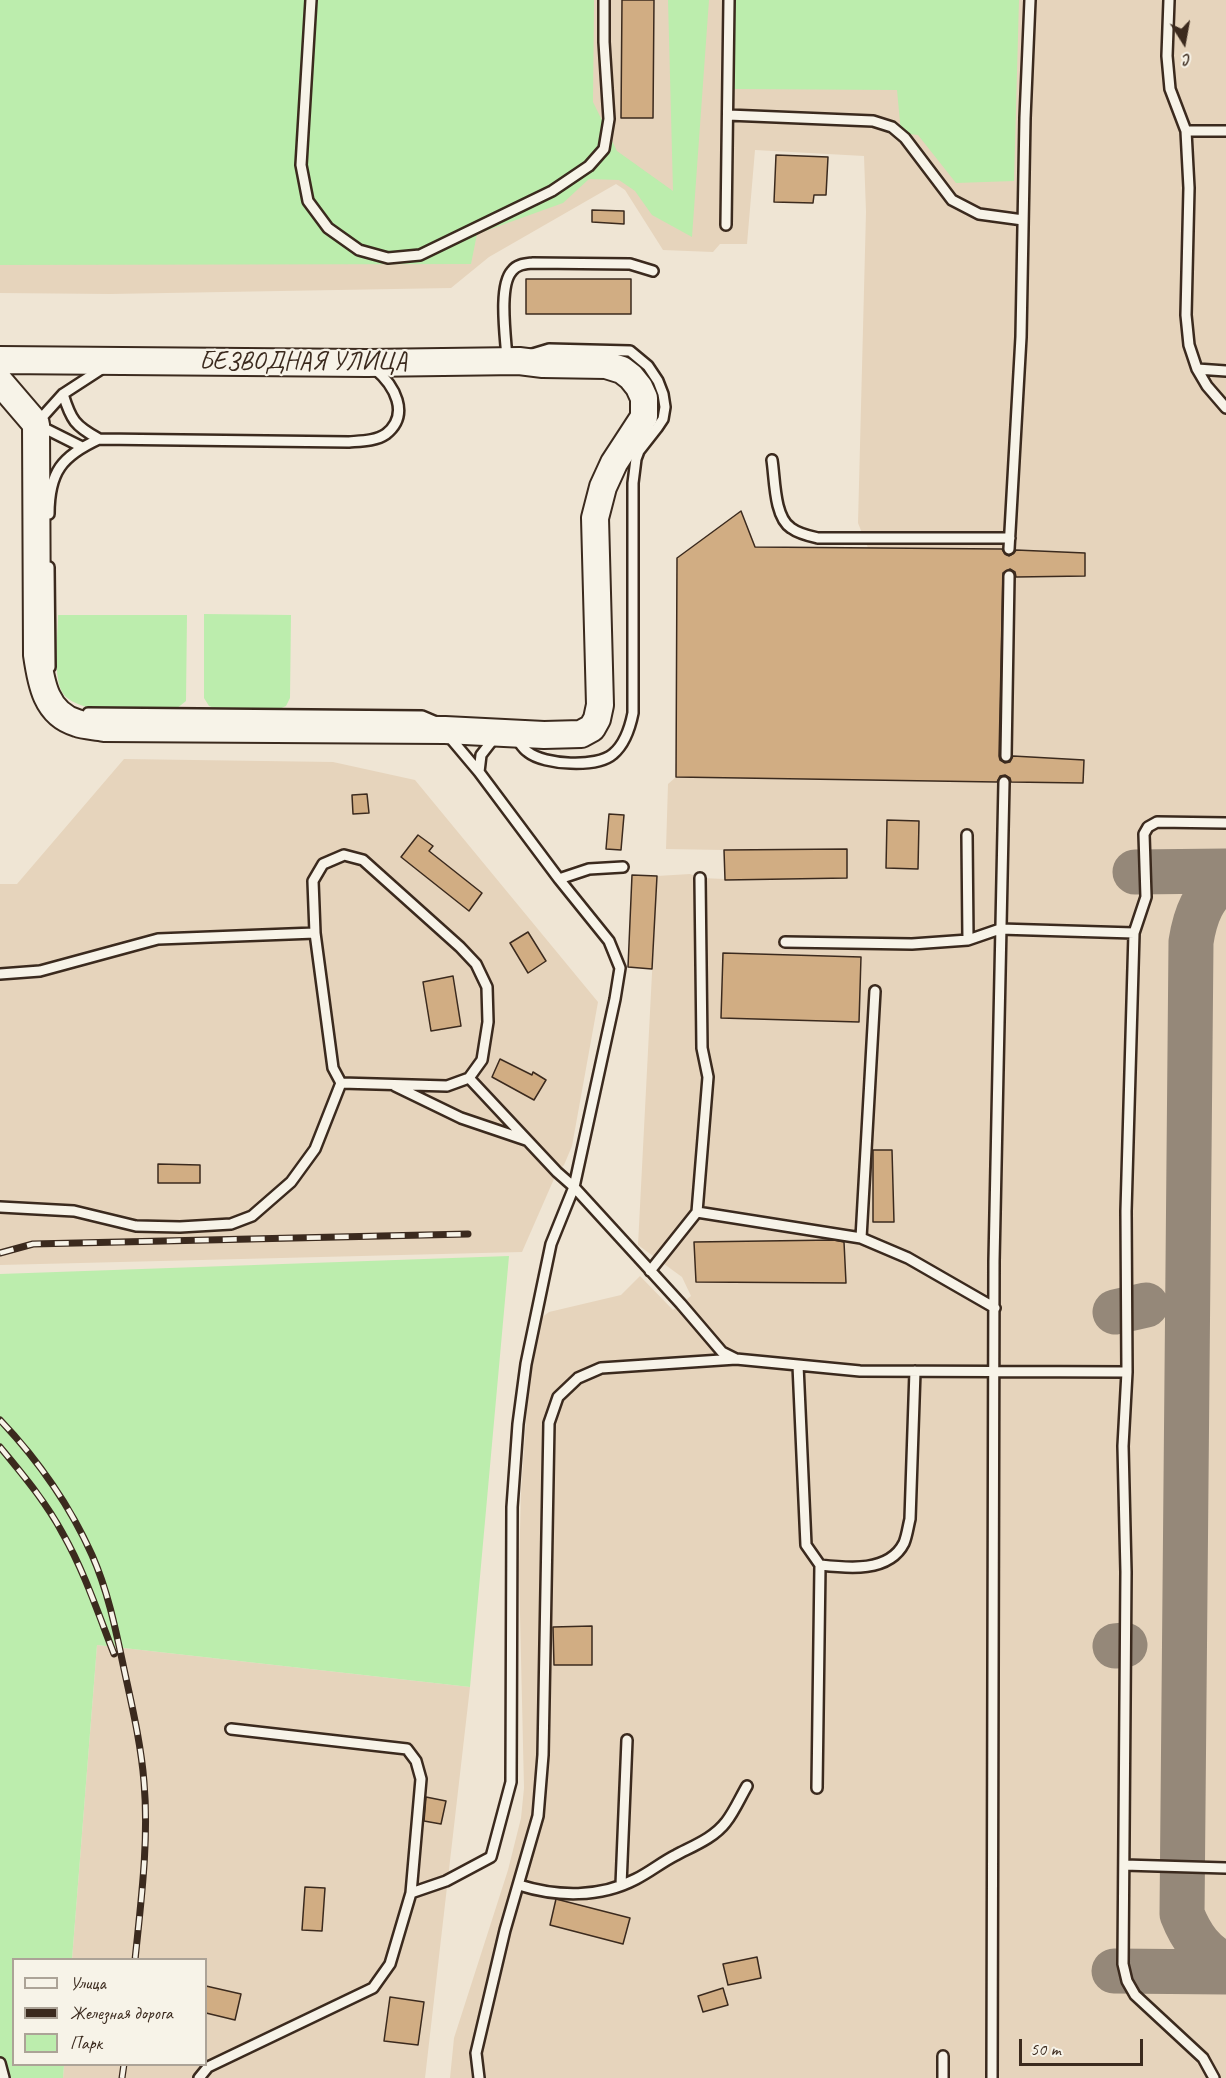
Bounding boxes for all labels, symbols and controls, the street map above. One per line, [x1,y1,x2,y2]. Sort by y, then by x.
north arrow [1154,12,1214,72]
text: С [1182,49,1193,70]
street label: БЕЗВОДНАЯ УЛИЦА [199,346,407,378]
legend [12,1958,207,2066]
text: Улица [70,1972,106,1994]
text: Железная дорога [70,2002,173,2024]
scale bar [1022,2027,1146,2065]
text: Парк [70,2032,102,2054]
text: 50 m [1030,2038,1061,2060]

